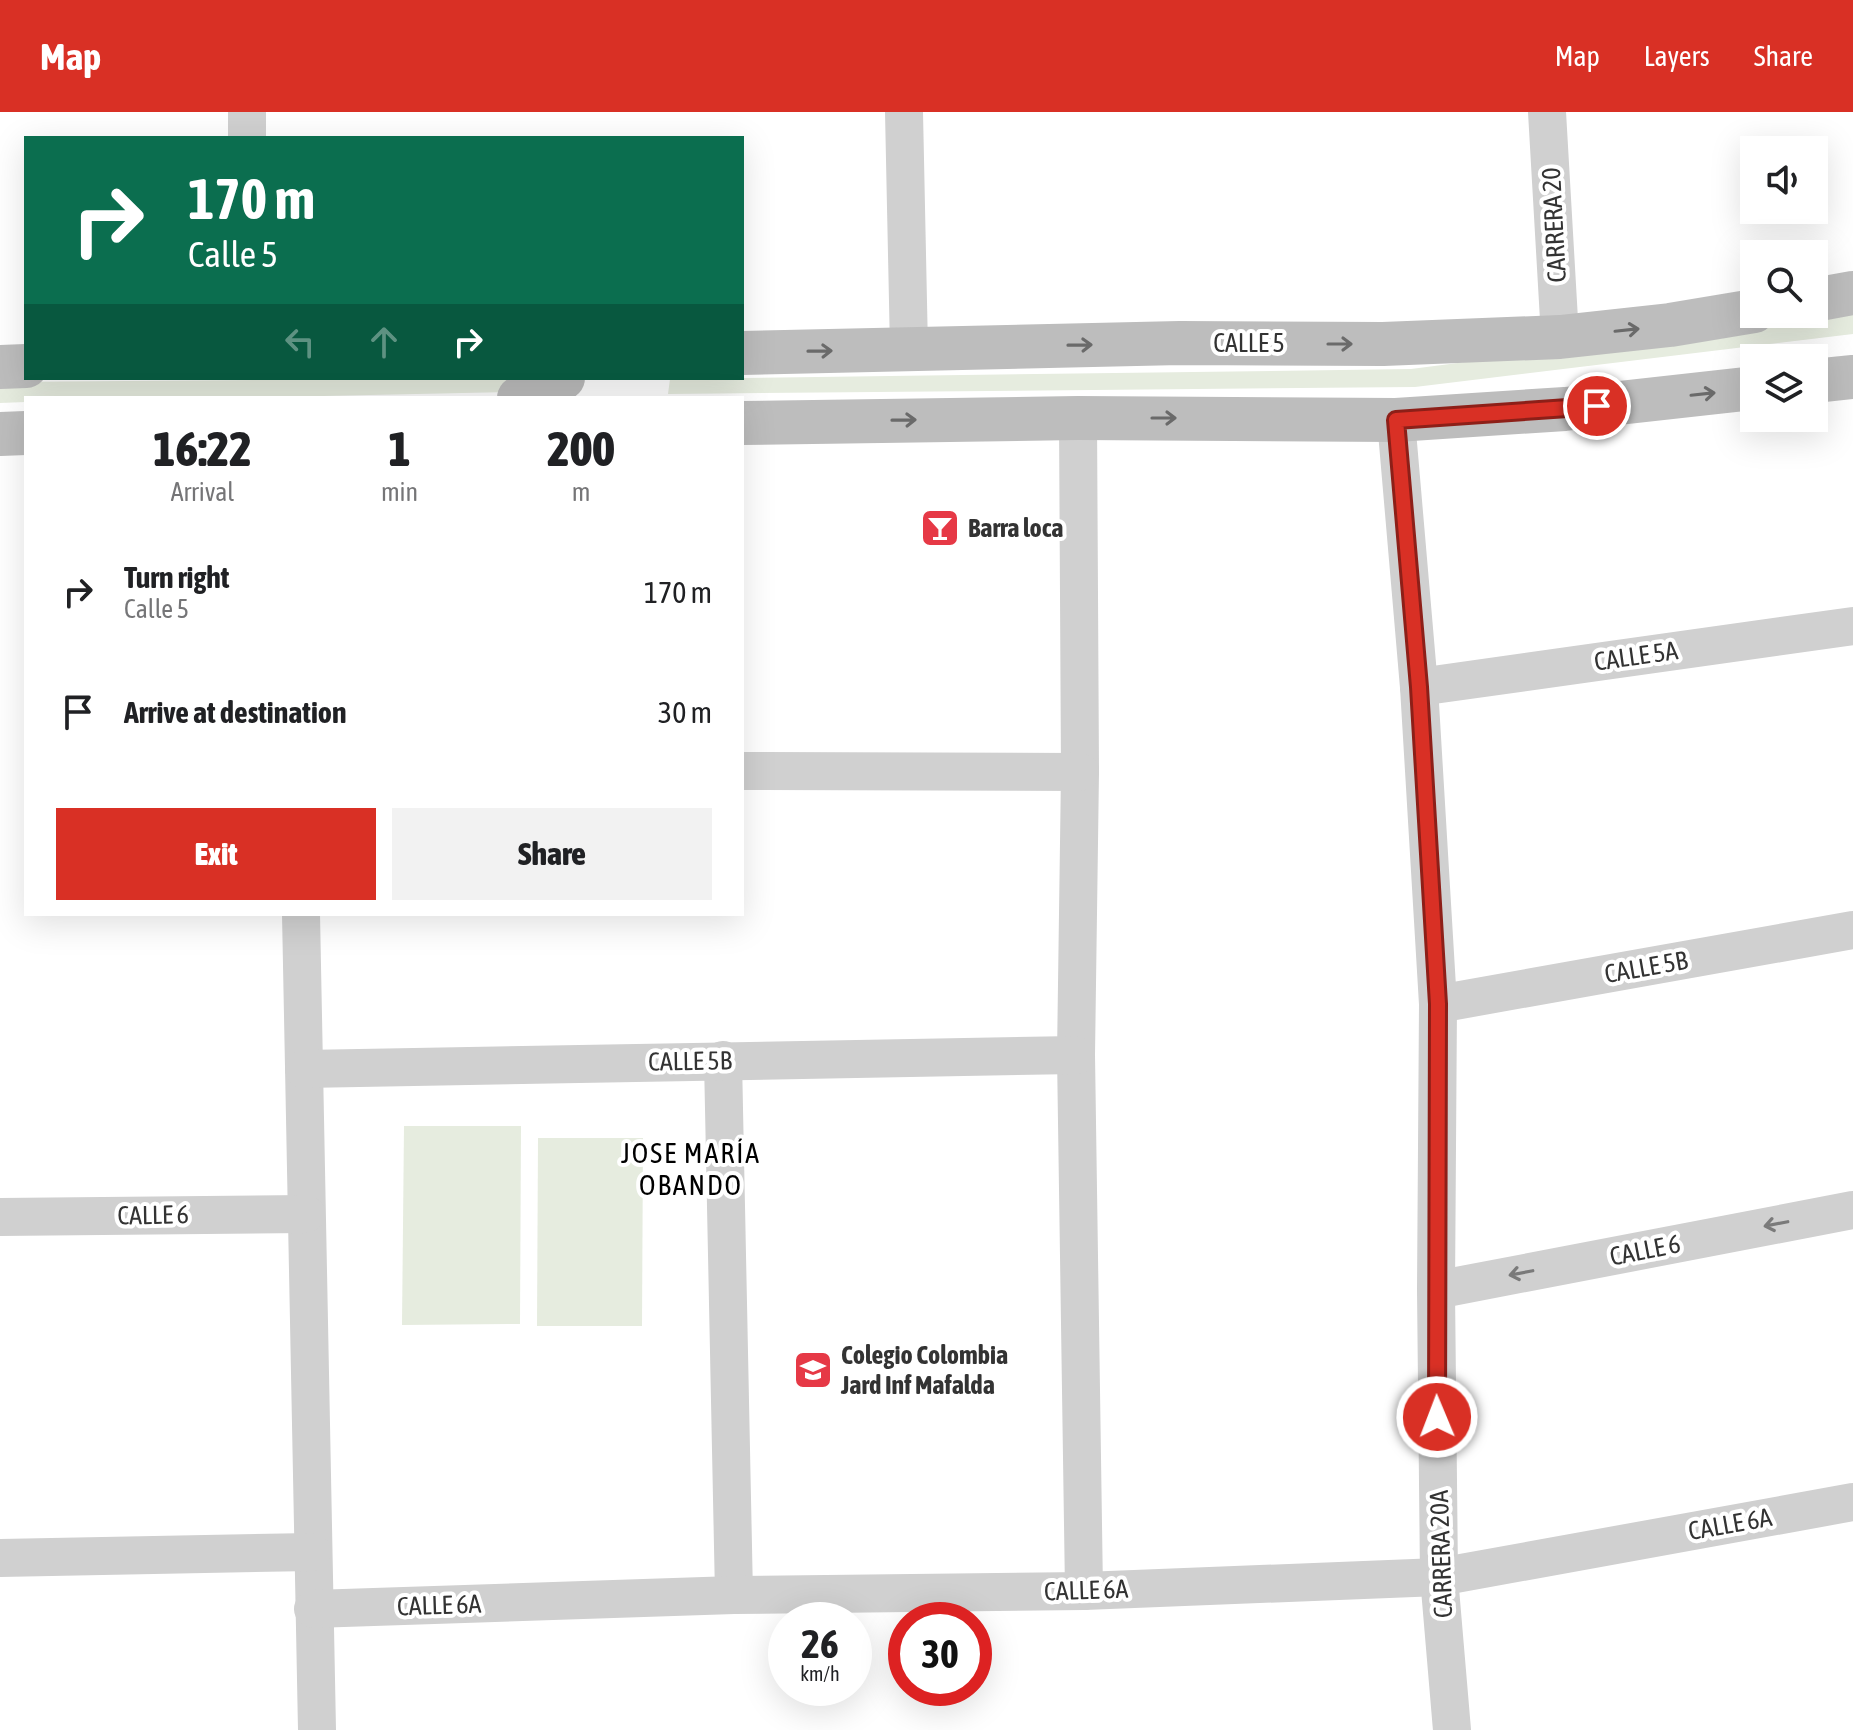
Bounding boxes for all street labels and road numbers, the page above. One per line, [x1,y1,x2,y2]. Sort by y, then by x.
street label: CARRERA 20 [1536,167,1572,283]
street label: CALLE 5 [1213,328,1285,358]
street label: CALLE 5A [1592,635,1680,677]
street label: CALLE 5B [1602,945,1691,989]
street label: CALLE 5B [648,1045,733,1077]
street label: CALLE 6 [117,1199,189,1231]
street label: CALLE 6 [1607,1228,1683,1272]
street label: CARRERA 20A [1424,1489,1458,1618]
street label: CALLE 6A [1686,1502,1774,1546]
street label: CALLE 6A [1043,1574,1129,1606]
street label: CALLE 6A [396,1589,482,1621]

